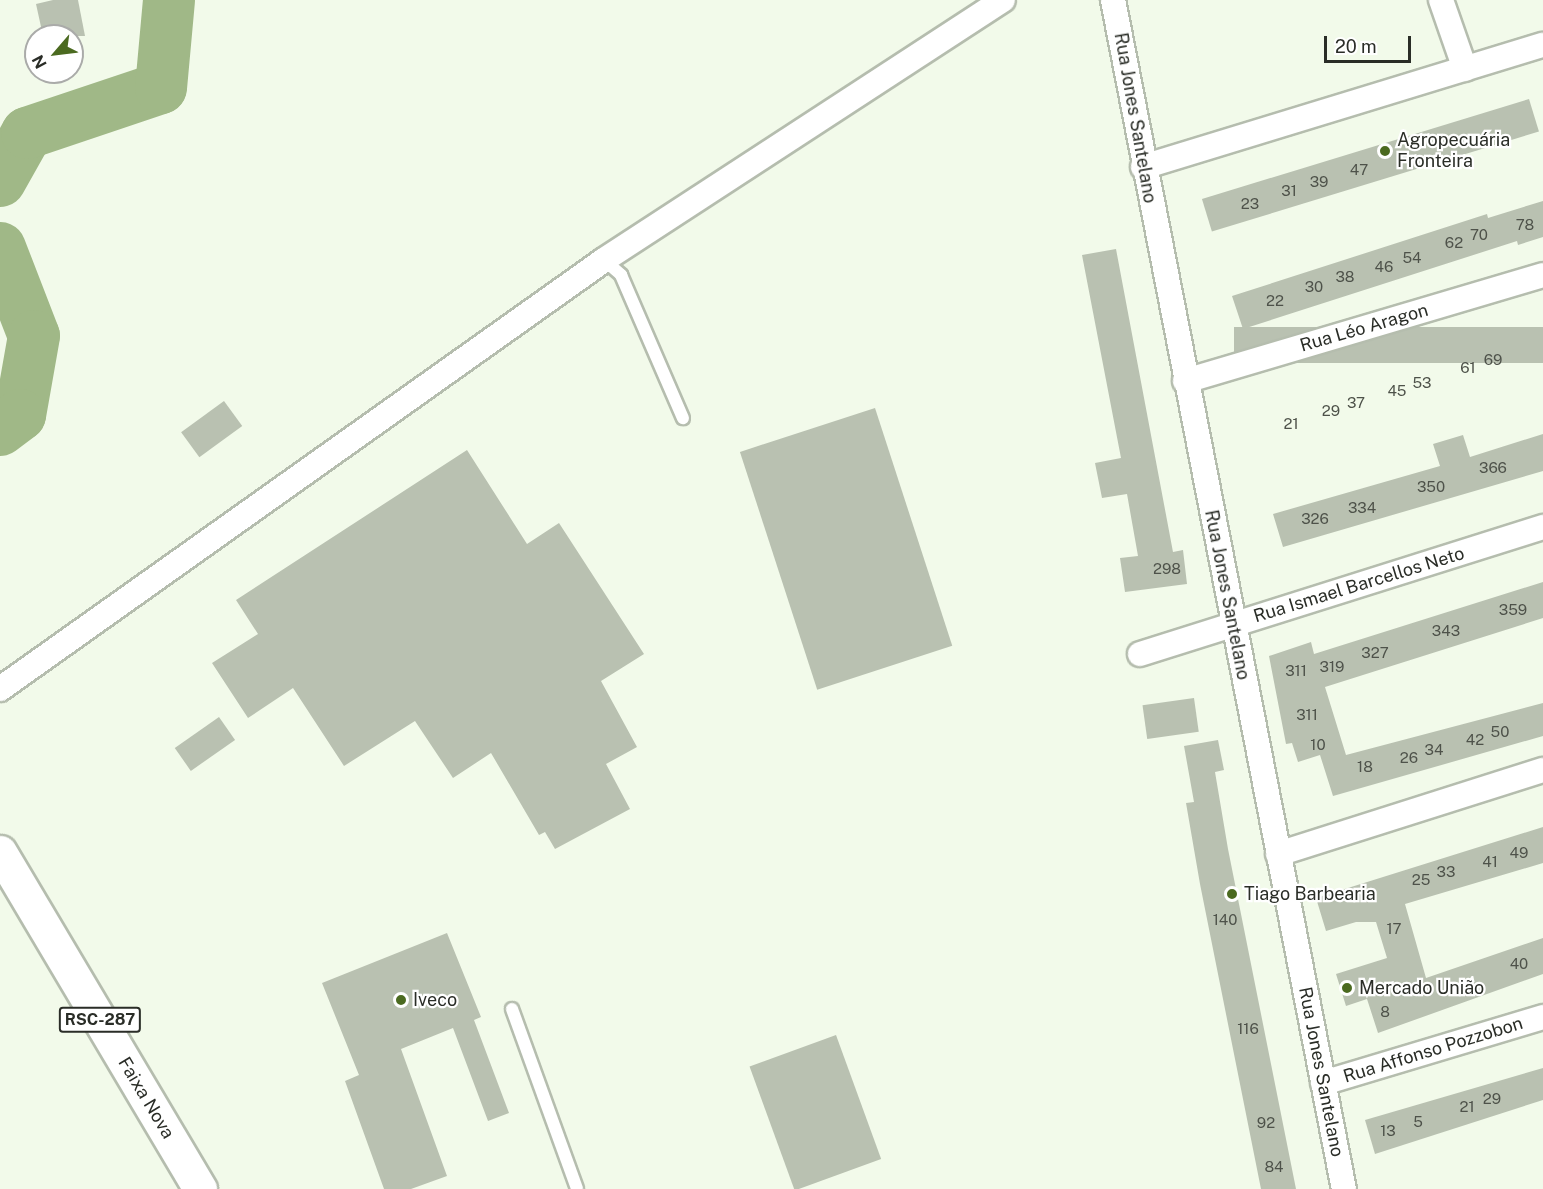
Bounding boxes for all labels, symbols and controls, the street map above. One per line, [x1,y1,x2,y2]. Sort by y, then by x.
north arrow [24,24,84,84]
scale bar [1327,24,1414,62]
street label: Rua Jones Santelano [1109,31,1161,205]
text: 20 m [1335,36,1377,57]
text: N [28,52,51,72]
place label: Agropecuária Fronteira [1397,130,1510,172]
marker: Agropecuária Fronteira [1378,144,1392,158]
house number: 47 [1350,161,1368,179]
house number: 39 [1310,173,1328,191]
house number: 31 [1281,182,1297,200]
house number: 23 [1241,195,1259,213]
house number: 78 [1516,216,1534,234]
house number: 70 [1470,226,1488,244]
house number: 62 [1445,234,1463,252]
house number: 54 [1402,249,1422,267]
house number: 46 [1375,258,1393,276]
house number: 38 [1335,268,1355,286]
house number: 30 [1305,278,1323,296]
house number: 22 [1266,292,1284,310]
street label: Rua Léo Aragon [1297,299,1431,357]
house number: 69 [1484,351,1502,369]
house number: 61 [1460,359,1476,377]
house number: 53 [1412,374,1432,392]
house number: 45 [1388,382,1406,400]
house number: 37 [1347,394,1365,412]
house number: 29 [1322,402,1340,420]
house number: 21 [1283,415,1299,433]
house number: 366 [1479,459,1507,477]
house number: 350 [1417,478,1445,496]
house number: 334 [1348,499,1376,517]
street label: Rua Jones Santelano [1200,508,1254,682]
house number: 326 [1301,510,1329,528]
street label: Rua Ismael Barcellos Neto [1251,543,1467,627]
house number: 298 [1153,560,1181,578]
house number: 359 [1499,601,1527,619]
house number: 343 [1432,622,1460,640]
house number: 327 [1361,644,1389,662]
house number: 319 [1320,658,1344,676]
house number: 311 [1285,662,1307,680]
house number: 311 [1296,706,1318,724]
house number: 50 [1491,723,1509,741]
house number: 42 [1466,731,1484,749]
house number: 10 [1310,736,1326,754]
house number: 34 [1425,741,1443,759]
house number: 26 [1400,749,1418,767]
house number: 18 [1357,758,1373,776]
house number: 49 [1510,844,1528,862]
house number: 41 [1482,853,1498,871]
house number: 33 [1437,863,1455,881]
house number: 25 [1412,871,1430,889]
place label: Tiago Barbearia [1244,883,1376,905]
marker: Tiago Barbearia [1225,887,1239,901]
house number: 140 [1213,911,1237,929]
house number: 17 [1386,920,1402,938]
house number: 40 [1510,955,1528,973]
place label: Mercado União [1359,977,1484,999]
marker: Mercado União [1340,981,1354,995]
street label: Rua Jones Santelano [1294,985,1348,1159]
place label: Iveco [413,989,457,1011]
marker: Iveco [394,993,408,1007]
house number: 8 [1380,1003,1390,1021]
road number: RSC-287 [58,1007,142,1033]
street label: Rua Affonso Pozzobon [1341,1012,1525,1088]
house number: 116 [1237,1020,1259,1038]
street label: Faixa Nova [113,1053,179,1143]
house number: 29 [1483,1090,1501,1108]
house number: 21 [1459,1098,1475,1116]
house number: 5 [1413,1113,1423,1131]
house number: 92 [1257,1114,1275,1132]
house number: 13 [1380,1122,1396,1140]
house number: 84 [1264,1158,1284,1176]

